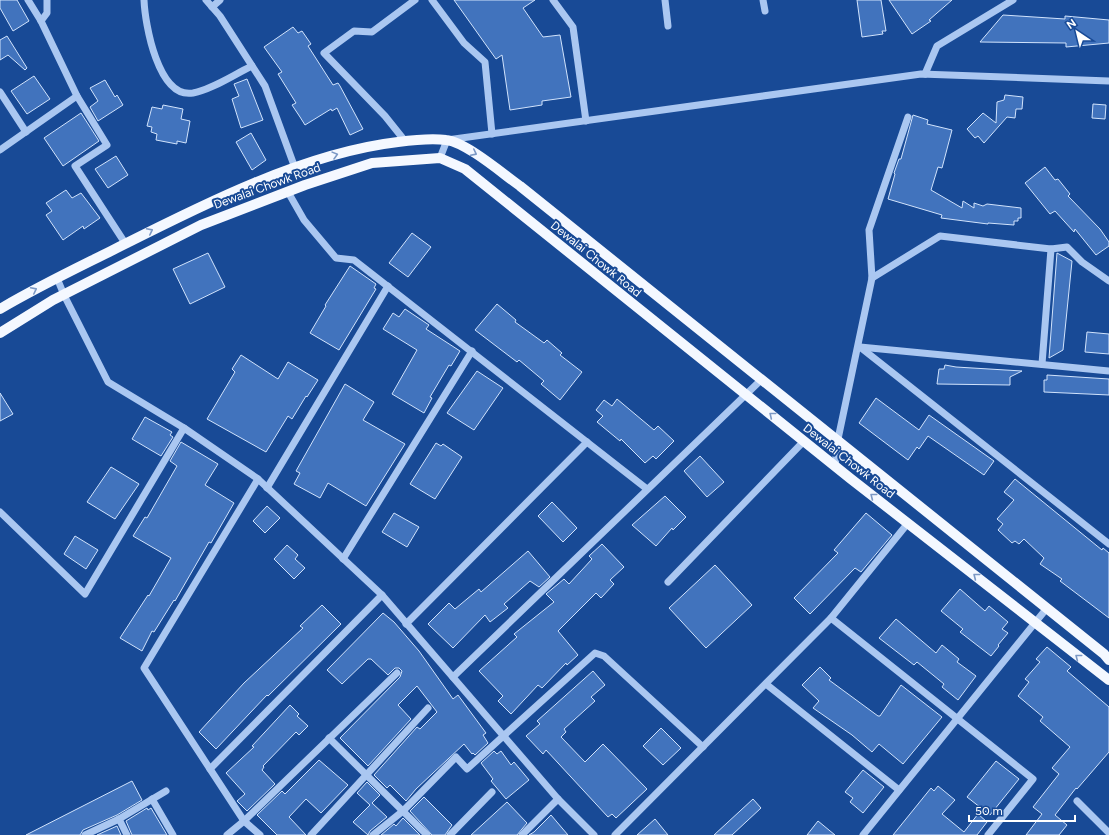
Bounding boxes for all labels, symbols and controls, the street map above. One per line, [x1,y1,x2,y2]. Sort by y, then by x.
north arrow [1057,12,1097,52]
text: N [1064,16,1079,32]
one-way arrow [470,148,477,156]
one-way arrow [331,151,338,160]
street label: Dewalai Chowk Road [212,160,322,212]
street label: Dewalai Chowk Road [548,218,644,300]
one-way arrow [146,228,153,236]
one-way arrow [30,287,37,294]
one-way arrow [769,413,776,420]
street label: Dewalai Chowk Road [800,421,898,501]
one-way arrow [871,494,878,501]
one-way arrow [973,574,980,581]
one-way arrow [1075,654,1082,661]
scale bar [969,797,1075,823]
text: 50 m [975,804,1003,818]

